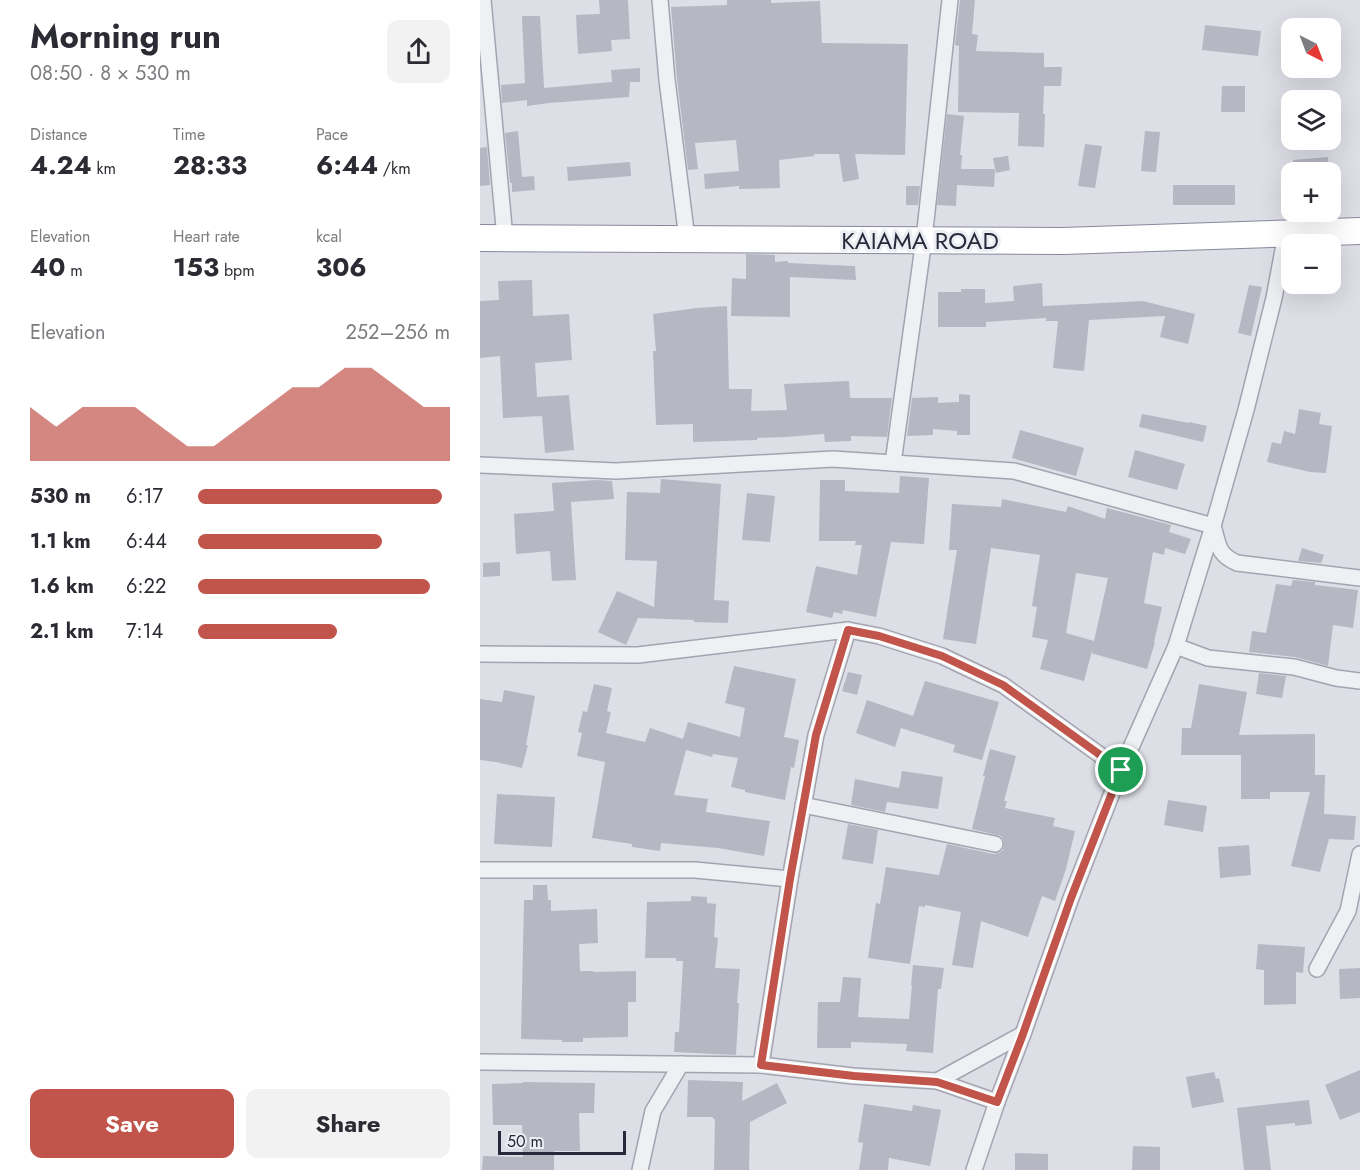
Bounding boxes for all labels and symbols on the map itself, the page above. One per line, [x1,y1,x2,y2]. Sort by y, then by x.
north arrow [1281,18,1341,78]
street label: KAIAMA ROAD [841,223,999,258]
pin [1095,744,1146,795]
scale bar [498,1128,626,1156]

